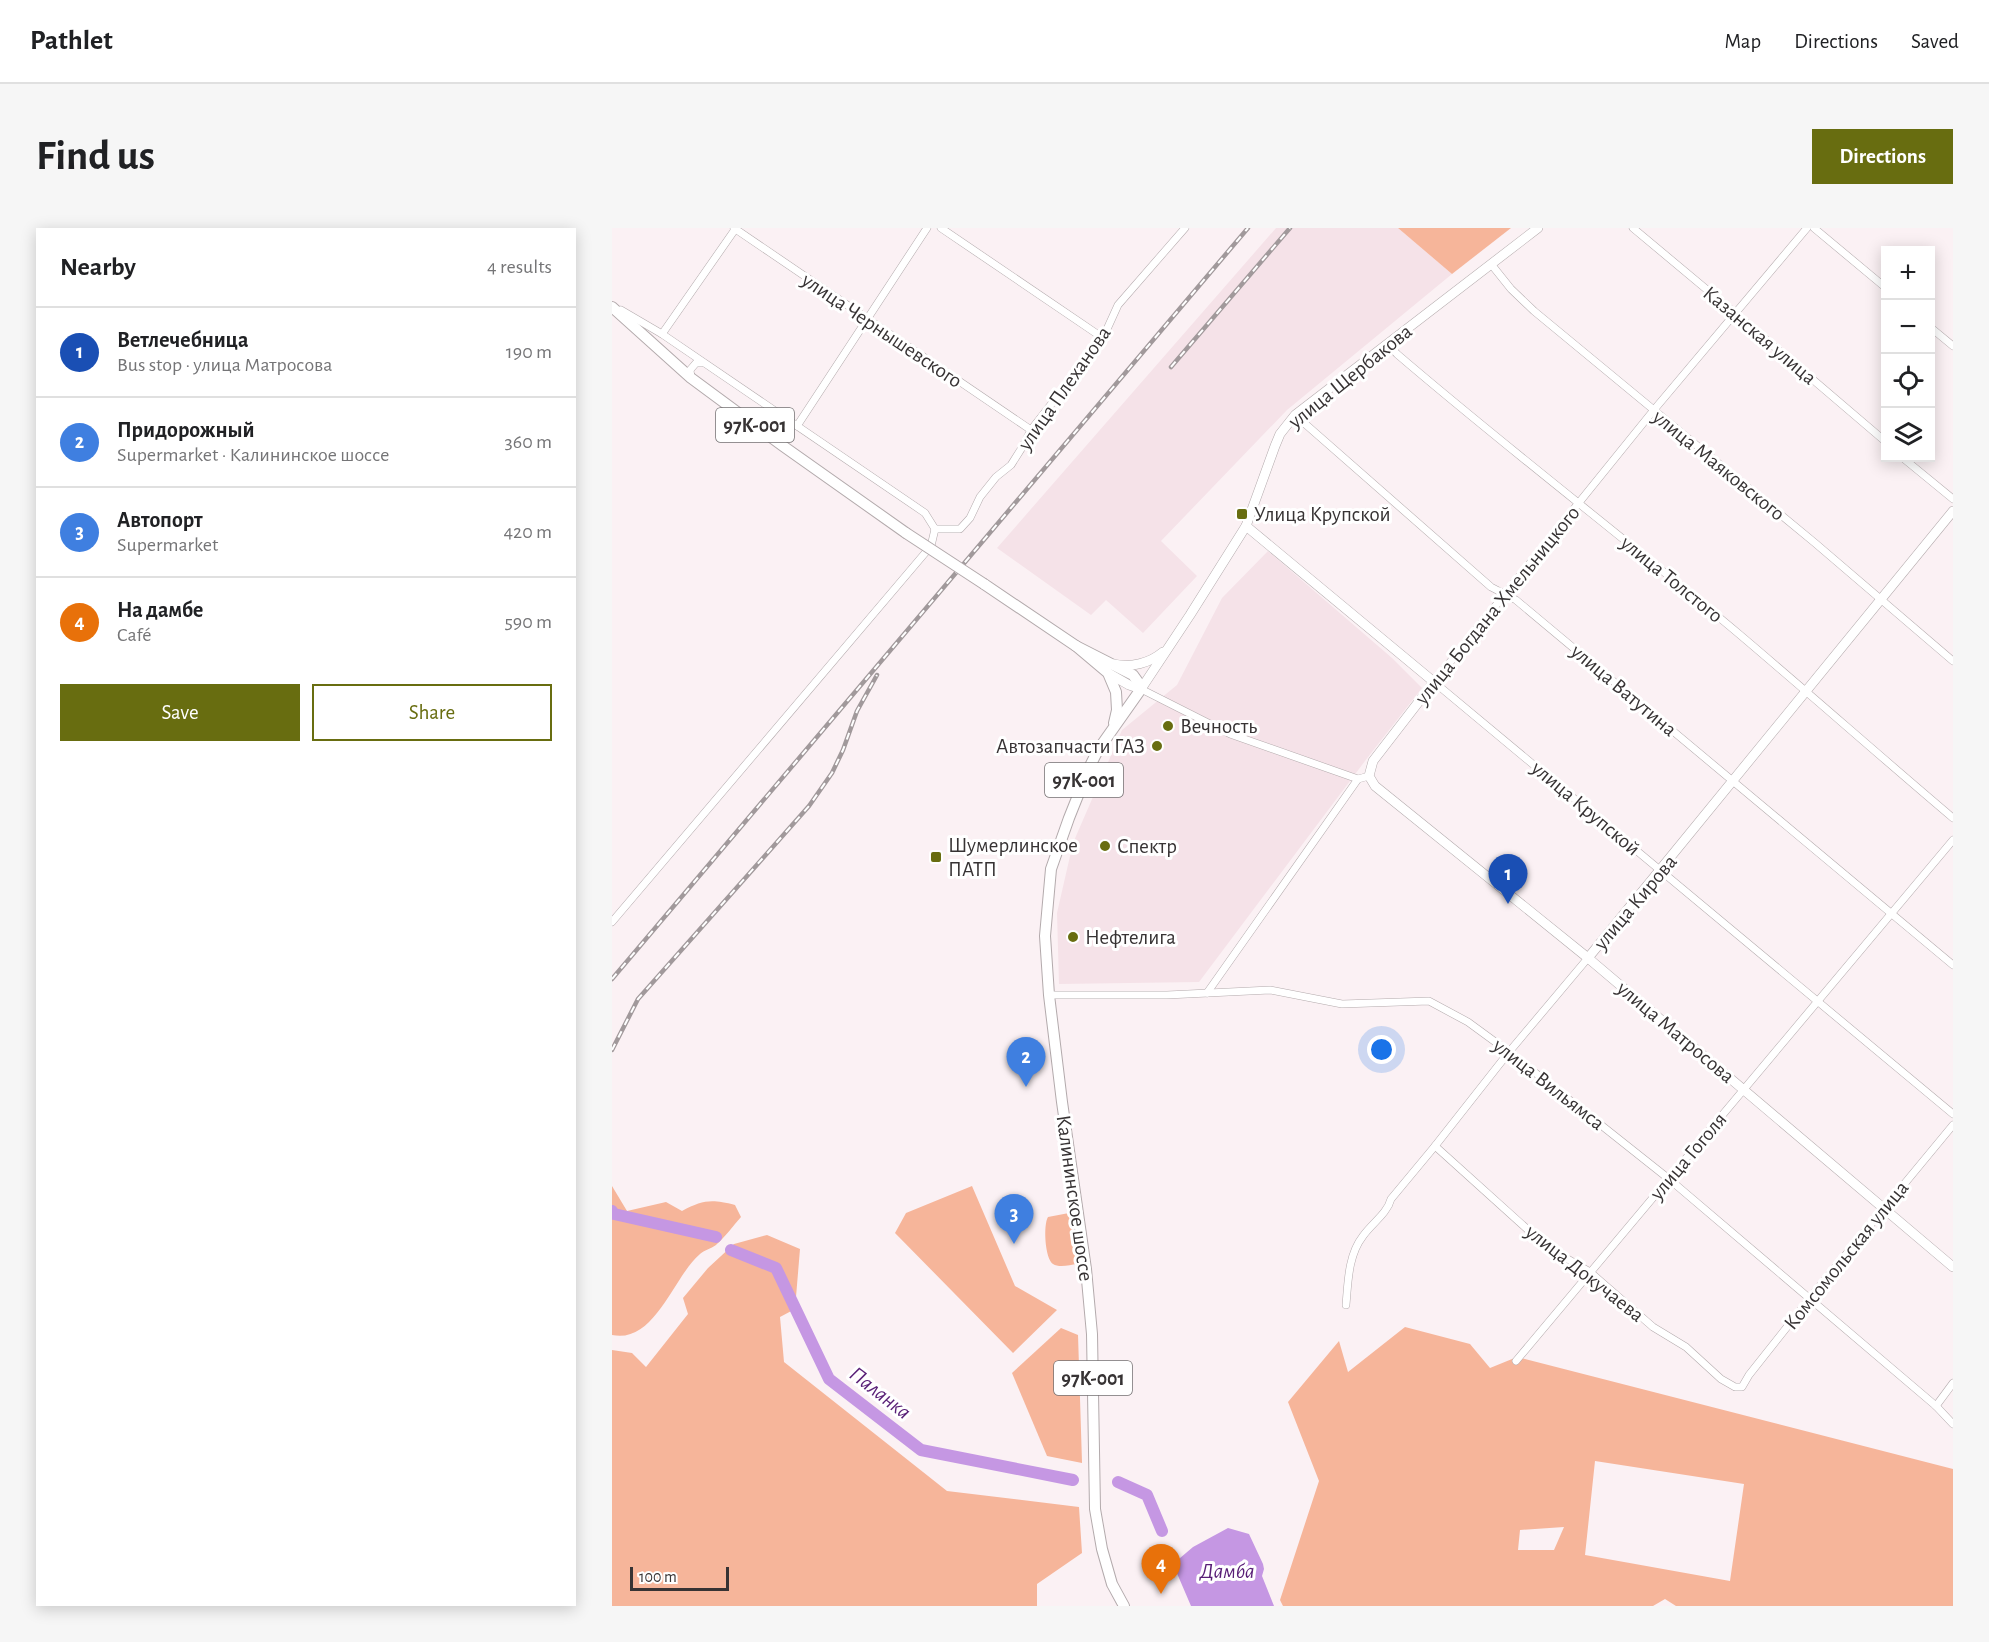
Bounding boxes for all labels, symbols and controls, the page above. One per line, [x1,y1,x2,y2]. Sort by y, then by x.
text: Pathlet [30,27,113,55]
text: Map [1725,31,1761,52]
text: Directions [1794,31,1878,52]
text: Saved [1911,31,1959,52]
button: Directions [1812,129,1953,184]
text: Find us [36,135,155,177]
map controls [1881,246,1935,462]
button: + [1881,246,1935,300]
text: Nearby [60,254,136,280]
text: 4 results [487,257,552,277]
street label: улица Чернышевского [797,269,966,392]
street label: Казанская улица [1699,282,1821,389]
button: − [1881,300,1935,354]
street label: улица Щербакова [1284,320,1416,433]
street label: улица Плеханова [1013,322,1115,455]
text: Ветлечебница [117,329,248,351]
text: 1 [76,342,83,362]
text: 190 m [506,342,552,362]
button: locate [1881,354,1935,408]
text: Bus stop · улица Матросова [117,355,332,375]
street label: улица Маяковского [1648,405,1789,525]
road number: 97К-001 [716,408,794,442]
button: layers [1881,408,1935,462]
text: Придорожный [117,419,255,441]
text: 2 [75,432,84,452]
text: 360 m [505,432,552,452]
text: Supermarket · Калининское шоссе [117,445,389,465]
street label: улица Богдана Хмельницкого [1410,502,1584,709]
place label: Улица Крупской [1254,504,1391,525]
marker: Улица Крупской [1235,507,1249,521]
text: Автопорт [117,509,203,531]
text: 3 [75,522,84,542]
text: 420 m [503,522,552,542]
street label: улица Толстого [1616,531,1727,627]
text: Supermarket [117,535,218,555]
text: На дамбе [117,599,203,621]
text: 4 [74,612,85,632]
text: 590 m [504,612,552,632]
text: Café [117,625,151,645]
street label: улица Ватутина [1566,640,1681,741]
button: Save [60,684,300,741]
button: Share [312,684,552,741]
place label: Вечность [1180,716,1257,737]
marker: Вечность [1161,719,1175,733]
place label: Автозапчасти ГАЗ [996,736,1145,757]
marker: Автозапчасти ГАЗ [1150,739,1164,753]
street label: улица Крупской [1527,757,1644,860]
road number: 97К-001 [1045,763,1123,797]
place label: Шумерлинское ПАТП [948,835,1078,880]
place label: Спектр [1117,836,1177,857]
marker: Спектр [1098,839,1112,853]
marker: Шумерлинское ПАТП [929,850,943,864]
street label: улица Кирова [1589,851,1681,954]
pin: 1 [1488,854,1528,904]
place label: Нефтелига [1085,927,1176,948]
marker: Нефтелига [1066,930,1080,944]
street label: улица Матросова [1612,977,1739,1088]
street label: улица Вильямса [1488,1034,1609,1134]
your location [1367,1035,1396,1064]
pin: 2 [1006,1038,1046,1087]
street label: улица Гоголя [1645,1109,1731,1205]
street label: Калининское шоссе [1052,1114,1097,1283]
street label: Комсомольская улица [1780,1177,1913,1334]
pin: 3 [994,1194,1034,1244]
street label: улица Докучаева [1521,1220,1648,1326]
road number: 97К-001 [1054,1361,1132,1395]
water label: Паланка [846,1362,915,1423]
pin: 4 [1142,1544,1180,1594]
water label: Дамба [1199,1560,1254,1582]
scale bar [630,1564,729,1592]
text: 100 m [639,1569,677,1585]

